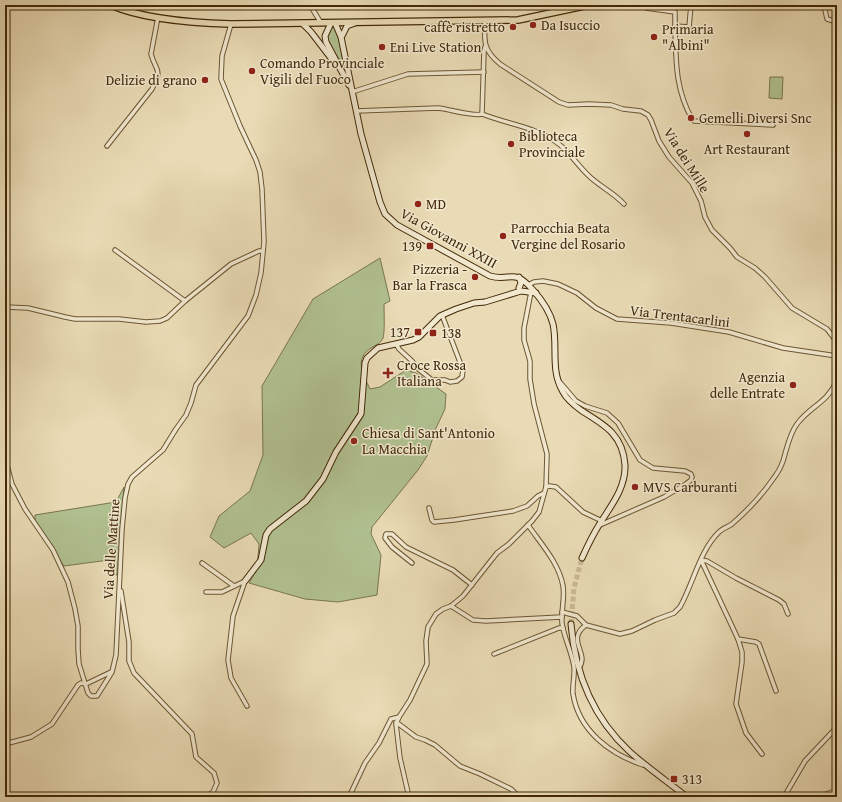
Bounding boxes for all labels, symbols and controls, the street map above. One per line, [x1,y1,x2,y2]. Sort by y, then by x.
place label: Da Isuccio [541,15,600,35]
place label: caffè ristretto [424,17,505,37]
place label: Primaria "Albini" [662,19,714,55]
marker: Da Isuccio [528,20,538,30]
marker: caffè ristretto [508,22,518,32]
marker: Primaria "Albini" [649,32,659,42]
place label: Eni Live Station [390,37,481,57]
marker: Eni Live Station [377,42,387,52]
place label: Comando Provinciale Vigili del Fuoco [260,53,385,89]
marker: Comando Provinciale Vigili del Fuoco [247,66,257,76]
place label: Delizie di grano [106,70,197,90]
marker: Delizie di grano [200,75,210,85]
place label: Gemelli Diversi Snc [699,108,812,128]
marker: Gemelli Diversi Snc [686,113,696,123]
street label: Via dei Mille [659,123,715,197]
place label: Biblioteca Provinciale [519,126,585,162]
marker: Art Restaurant [742,129,752,139]
marker: Biblioteca Provinciale [506,139,516,149]
place label: Art Restaurant [704,139,790,159]
place label: MD [426,194,446,214]
marker: MD [413,199,423,209]
street label: Via Giovanni XXIII [397,203,501,273]
place label: Parrocchia Beata Vergine del Rosario [511,218,625,254]
marker: Parrocchia Beata Vergine del Rosario [498,231,508,241]
place label: 139 [402,236,422,256]
marker: 139 [425,241,435,251]
place label: Pizzeria - Bar la Frasca [393,259,467,295]
marker: Pizzeria - Bar la Frasca [470,272,480,282]
street label: Via Trentacarlini [629,300,731,332]
place label: 137 [390,322,410,342]
place label: 138 [441,323,461,343]
marker: 137 [413,327,423,337]
marker: 138 [428,328,438,338]
place label: Croce Rossa Italiana [397,355,466,391]
marker: Croce Rossa Italiana [382,367,394,379]
place label: Agenzia delle Entrate [710,367,785,403]
marker: Agenzia delle Entrate [788,380,798,390]
place label: Chiesa di Sant'Antonio La Macchia [362,423,495,459]
marker: Chiesa di Sant'Antonio La Macchia [349,436,359,446]
place label: MVS Carburanti [643,477,737,497]
marker: MVS Carburanti [630,482,640,492]
street label: Via delle Mattine [98,498,125,600]
place label: 313 [682,769,702,789]
marker: 313 [669,774,679,784]

